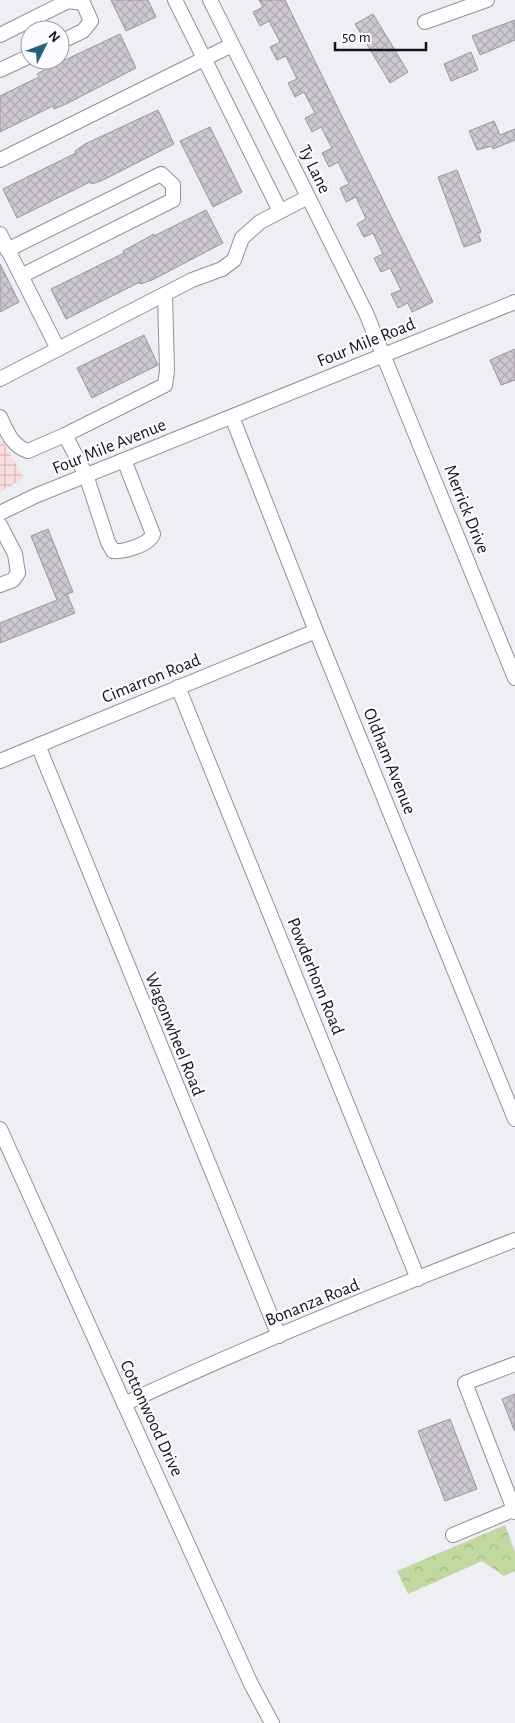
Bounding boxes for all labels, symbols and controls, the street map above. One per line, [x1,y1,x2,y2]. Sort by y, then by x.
north arrow [20,20,70,70]
scale bar [335,20,426,52]
text: N [45,29,62,45]
text: 50 m [342,30,371,45]
street label: Ty Lane [295,142,333,197]
street label: Four Mile Road [315,315,418,371]
street label: Four Mile Avenue [50,416,169,478]
street label: Merrick Drive [440,463,492,556]
street label: Cimarron Road [100,651,203,707]
street label: Oldham Avenue [360,706,418,817]
street label: Powderhorn Road [283,915,347,1037]
street label: Wagonwheel Road [141,970,207,1099]
street label: Bonanza Road [263,1276,362,1330]
street label: Cottonwood Drive [116,1358,186,1479]

